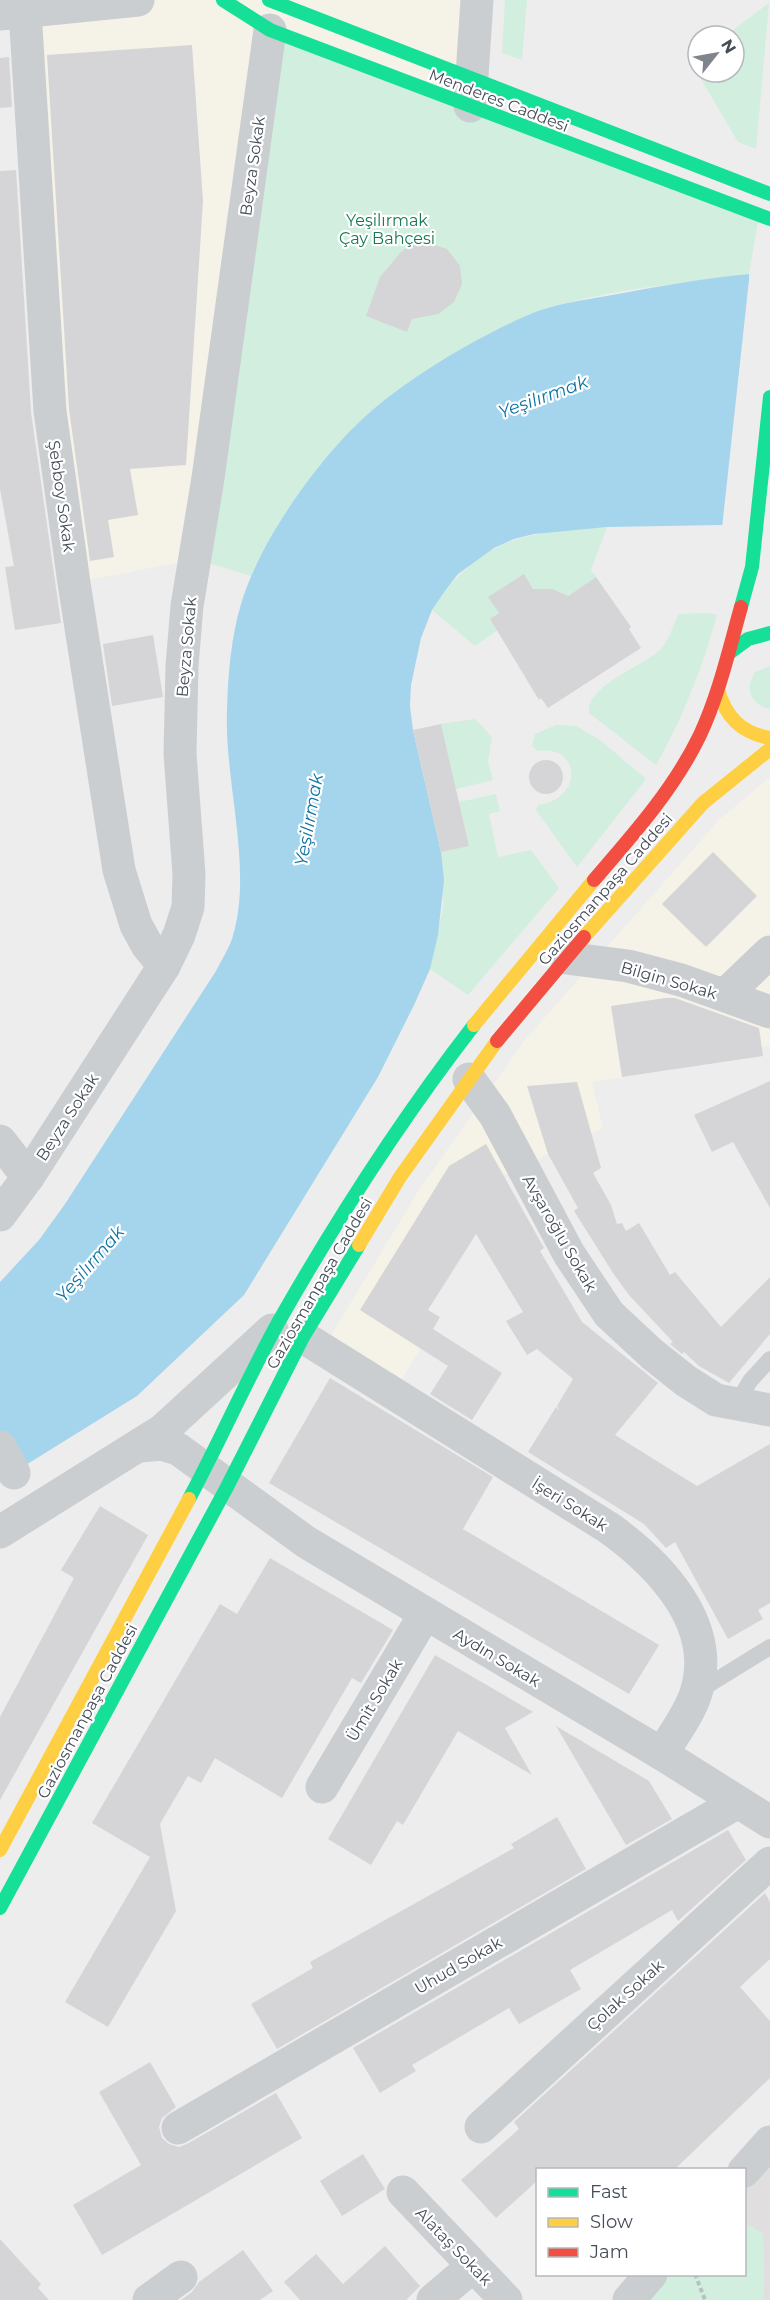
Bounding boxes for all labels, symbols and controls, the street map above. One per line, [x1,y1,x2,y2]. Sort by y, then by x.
north arrow [686,24,746,84]
text: N [717,36,740,57]
street label: Menderes Caddesi [426,65,571,136]
street label: Beyza Sokak [236,115,269,217]
park label: Yeşilırmak Çay Bahçesi [339,211,435,248]
water label: Yeşilırmak [495,370,592,423]
street label: Şebboy Sokak [44,439,79,553]
street label: Beyza Sokak [173,596,200,698]
water label: Yeşilırmak [290,771,328,868]
street label: Gaziosmanpaşa Caddesi [534,809,677,969]
street label: Bilgin Sokak [619,958,720,1003]
street label: Beyza Sokak [32,1070,103,1164]
street label: Avşaroğlu Sokak [518,1172,601,1295]
street label: Gaziosmanpaşa Caddesi [262,1194,376,1373]
water label: Yeşilırmak [51,1220,130,1307]
street label: İşeri Sokak [528,1474,611,1535]
street label: Gaziosmanpaşa Caddesi [33,1621,142,1802]
street label: Aydın Sokak [450,1624,544,1691]
street label: Ümit Sokak [342,1655,407,1745]
street label: Uhud Sokak [411,1933,506,1998]
street label: Çolak Sokak [583,1956,668,2035]
legend [536,2168,746,2276]
text: Fast [590,2181,628,2203]
street label: Alataş Sokak [412,2203,496,2290]
text: Slow [590,2211,633,2233]
text: Jam [589,2241,629,2263]

